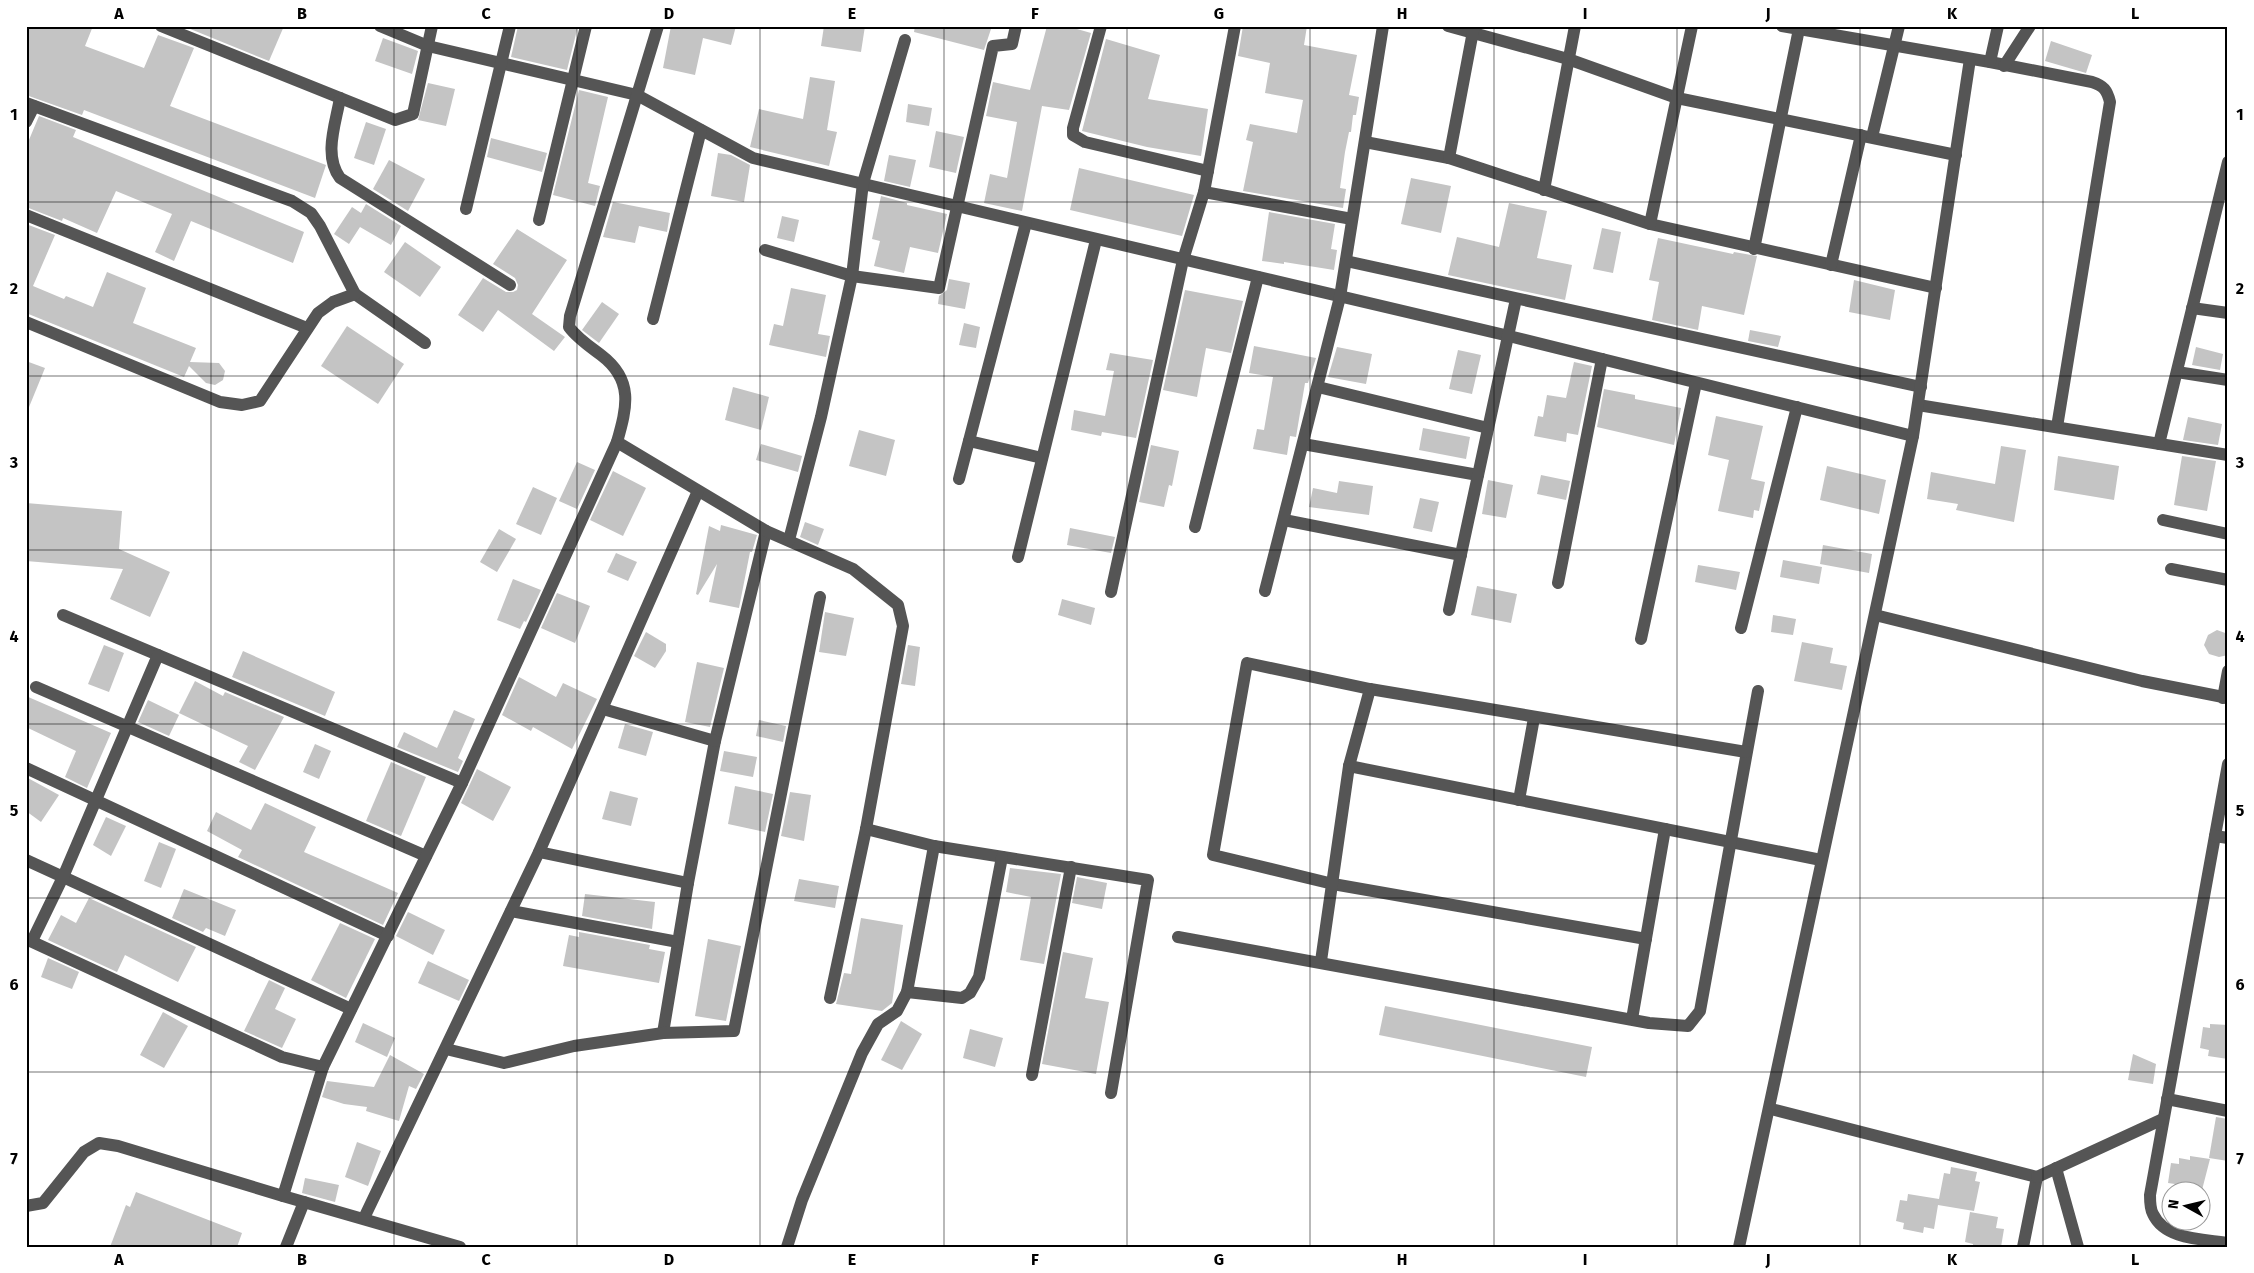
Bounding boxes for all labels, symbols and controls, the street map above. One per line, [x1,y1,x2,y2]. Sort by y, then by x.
text: A [113,4,124,23]
text: B [297,4,307,23]
text: C [481,4,491,23]
text: D [664,4,674,23]
text: E [848,4,856,23]
text: F [1031,4,1039,23]
text: G [1214,4,1224,23]
text: H [1397,4,1407,23]
text: I [1583,4,1587,23]
text: J [1764,4,1771,23]
text: K [1947,4,1958,23]
text: L [2131,4,2139,23]
text: 1 [10,105,18,124]
text: 1 [2236,105,2244,124]
text: 2 [10,279,18,298]
text: 2 [2236,279,2244,298]
text: 3 [9,453,18,472]
text: 3 [2235,453,2244,472]
text: 4 [9,627,19,646]
text: 4 [2235,627,2245,646]
text: 5 [10,801,19,820]
text: 5 [2236,801,2245,820]
text: 6 [9,975,19,994]
text: 6 [2235,975,2245,994]
text: 7 [10,1149,18,1168]
text: 7 [2236,1149,2244,1168]
north arrow [2162,1180,2212,1230]
text: N [2165,1198,2183,1210]
text: A [113,1250,124,1269]
text: B [297,1250,307,1269]
text: C [481,1250,491,1269]
text: D [664,1250,674,1269]
text: E [848,1250,856,1269]
text: F [1031,1250,1039,1269]
text: G [1214,1250,1224,1269]
text: H [1397,1250,1407,1269]
text: I [1583,1250,1587,1269]
text: J [1764,1250,1771,1269]
text: K [1947,1250,1958,1269]
text: L [2131,1250,2139,1269]

